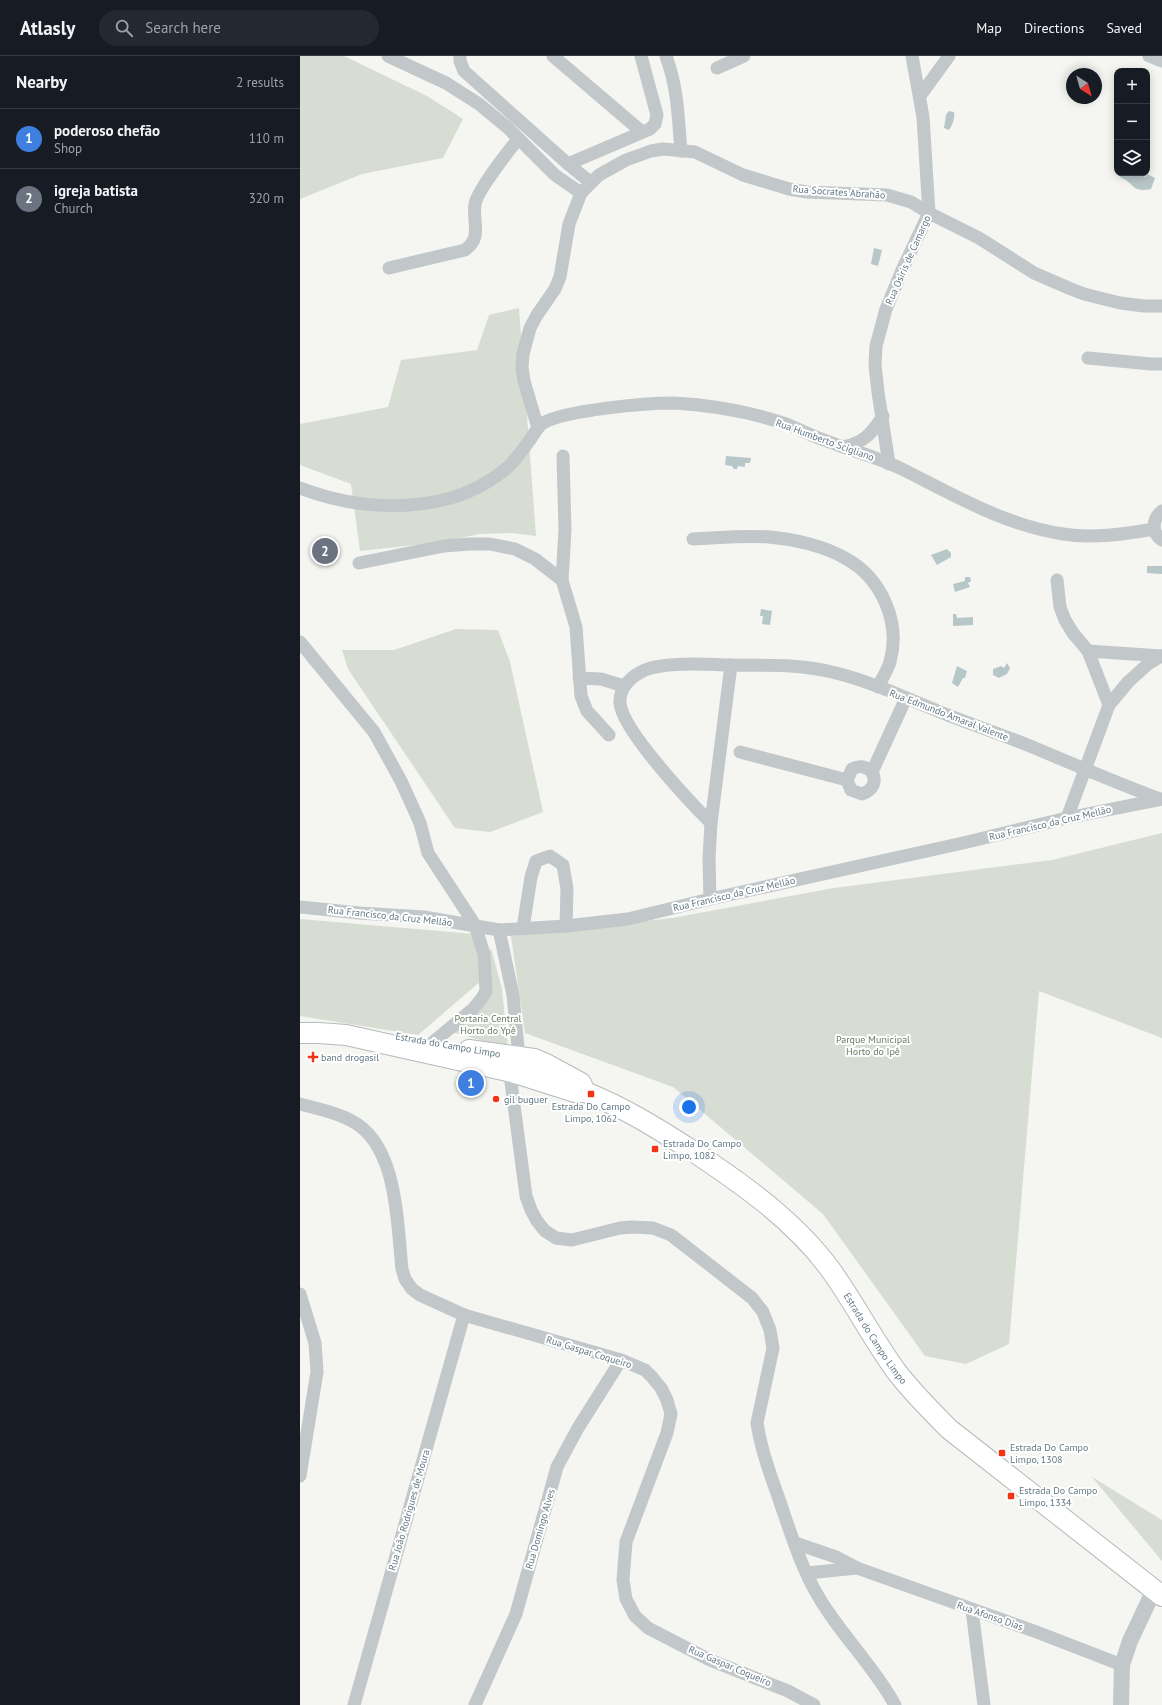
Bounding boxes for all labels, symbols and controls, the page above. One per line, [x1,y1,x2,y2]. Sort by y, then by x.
search box [99,10,379,46]
text: Atlasly [20,16,75,40]
icon: search [113,17,135,39]
text: Search here [145,18,221,37]
text: Map [976,19,1002,37]
text: Directions [1024,19,1084,37]
text: Saved [1106,19,1142,37]
north arrow [1066,68,1102,104]
map controls [1114,68,1150,176]
button: + [1114,68,1150,104]
text: Nearby [16,71,67,93]
text: 2 results [236,74,284,91]
button: − [1114,104,1150,140]
text: poderoso chefão [54,121,160,140]
text: 1 [25,130,33,147]
text: 110 m [249,130,284,147]
text: Shop [54,140,82,157]
button: layers [1114,140,1150,176]
text: igreja batista [54,181,138,200]
street label: Rua Socrates Abrahão [792,182,886,202]
text: 2 [25,190,33,207]
text: 320 m [249,190,284,207]
text: Church [54,200,93,217]
street label: Rua Osiris de Camargo [882,213,934,307]
street label: Rua Humberto Scigliano [774,416,876,464]
pin: 2 [312,536,338,566]
street label: Rua Edmundo Amaral Valente [888,686,1010,744]
street label: Rua Francisco da Cruz Mellão [988,803,1112,843]
street label: Rua Francisco da Cruz Mellão [672,874,796,914]
street label: Rua Francisco da Cruz Mellão [327,903,453,929]
park label: Portaria Central Horto do Ypê [455,1012,522,1037]
street label: Estrada do Campo Limpo [394,1029,502,1061]
park label: Parque Municipal Horto do Ipê [836,1033,910,1058]
place label: band drogasil [321,1051,379,1064]
marker: band drogasil [308,1052,318,1062]
pin: 1 [458,1068,484,1098]
marker: Estrada Do Campo Limpo, 1062 [586,1089,596,1099]
place label: gil buguer [504,1093,548,1106]
marker: gil buguer [491,1094,501,1104]
your location [679,1097,699,1117]
place label: Estrada Do Campo Limpo, 1062 [552,1100,630,1125]
place label: Estrada Do Campo Limpo, 1082 [663,1137,741,1162]
marker: Estrada Do Campo Limpo, 1082 [650,1144,660,1154]
street label: Estrada do Campo Limpo [841,1290,910,1387]
street label: Rua Gaspar Coqueiro [545,1333,633,1371]
place label: Estrada Do Campo Limpo, 1308 [1010,1441,1088,1466]
street label: Rua João Rodrigues de Moura [385,1448,433,1572]
marker: Estrada Do Campo Limpo, 1308 [997,1448,1007,1458]
place label: Estrada Do Campo Limpo, 1334 [1019,1484,1097,1509]
street label: Rua Domingo Alves [522,1487,558,1571]
marker: Estrada Do Campo Limpo, 1334 [1006,1491,1016,1501]
street label: Rua Afonso Dias [955,1599,1025,1633]
street label: Rua Gaspar Coqueiro [687,1643,773,1689]

